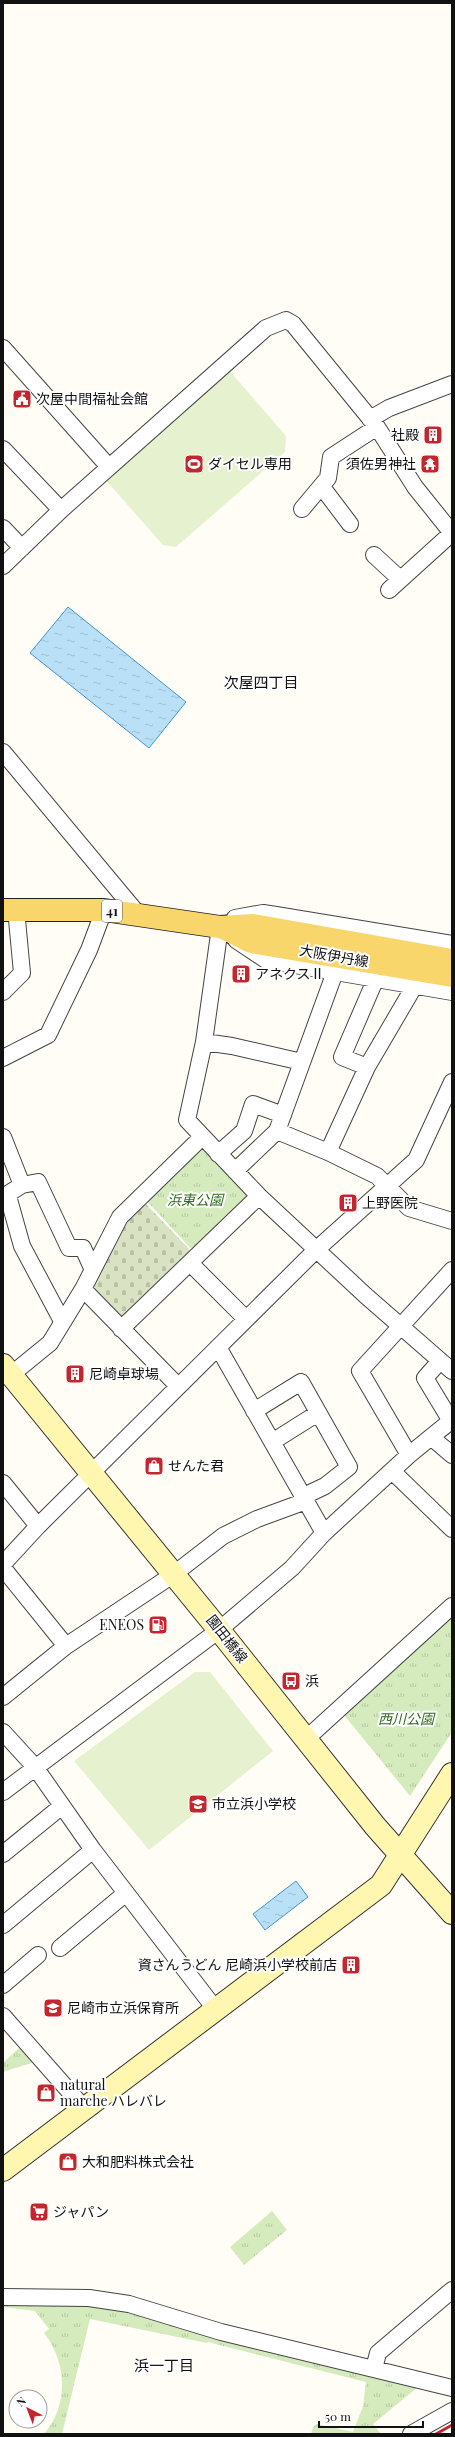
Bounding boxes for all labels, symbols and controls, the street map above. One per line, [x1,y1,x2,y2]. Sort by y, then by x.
public building icon: 次屋中間福祉会館 [11,388,33,410]
place label: 次屋中間福祉会館 [36,389,148,408]
building icon: 社殿 [422,424,444,446]
place label: 社殿 [391,425,419,444]
sports icon: ダイセル専用 [183,453,205,475]
temple icon: 須佐男神社 [419,453,441,475]
place label: ダイセル専用 [208,454,292,473]
place label: 須佐男神社 [346,454,416,473]
district label: 次屋四丁目 [223,672,299,692]
road number: 41 [102,900,122,922]
street label: 大阪伊丹線 [298,940,370,971]
building icon: アネクスⅡ [230,963,252,985]
place label: アネクスⅡ [255,964,325,983]
park label: 浜東公園 [167,1190,225,1209]
building icon: 上野医院 [337,1192,359,1214]
place label: 上野医院 [362,1193,418,1212]
building icon: 尼崎卓球場 [64,1363,86,1385]
place label: 尼崎卓球場 [89,1364,159,1383]
shop icon: せんた君 [143,1455,165,1477]
place label: せんた君 [168,1456,224,1475]
street label: 園田橋線 [203,1611,252,1667]
fuel station icon: ENEOS [147,1614,169,1636]
place label: ENEOS [99,1615,144,1634]
bus stop icon: 浜 [280,1670,302,1692]
place label: 浜 [305,1671,319,1690]
park label: 西川公園 [378,1709,436,1728]
school or university icon: 市立浜小学校 [187,1793,209,1815]
place label: 市立浜小学校 [212,1794,296,1813]
building icon: 資さんうどん 尼崎浜小学校前店 [340,1954,362,1976]
place label: 資さんうどん 尼崎浜小学校前店 [138,1955,337,1974]
school or university icon: 尼崎市立浜保育所 [42,1997,64,2019]
place label: 尼崎市立浜保育所 [67,1998,179,2017]
place label: natural marche ハレバレ [60,2075,167,2110]
shop icon: natural marche ハレバレ [35,2082,57,2104]
shop icon: 大和肥料株式会社 [57,2151,79,2173]
place label: 大和肥料株式会社 [82,2152,194,2171]
supermarket icon: ジャパン [28,2201,50,2223]
place label: ジャパン [53,2202,109,2221]
district label: 浜一丁目 [134,2355,194,2375]
north arrow [8,2389,48,2429]
text: N [13,2393,29,2409]
scale bar [319,2403,423,2429]
text: 50 m [325,2408,351,2424]

